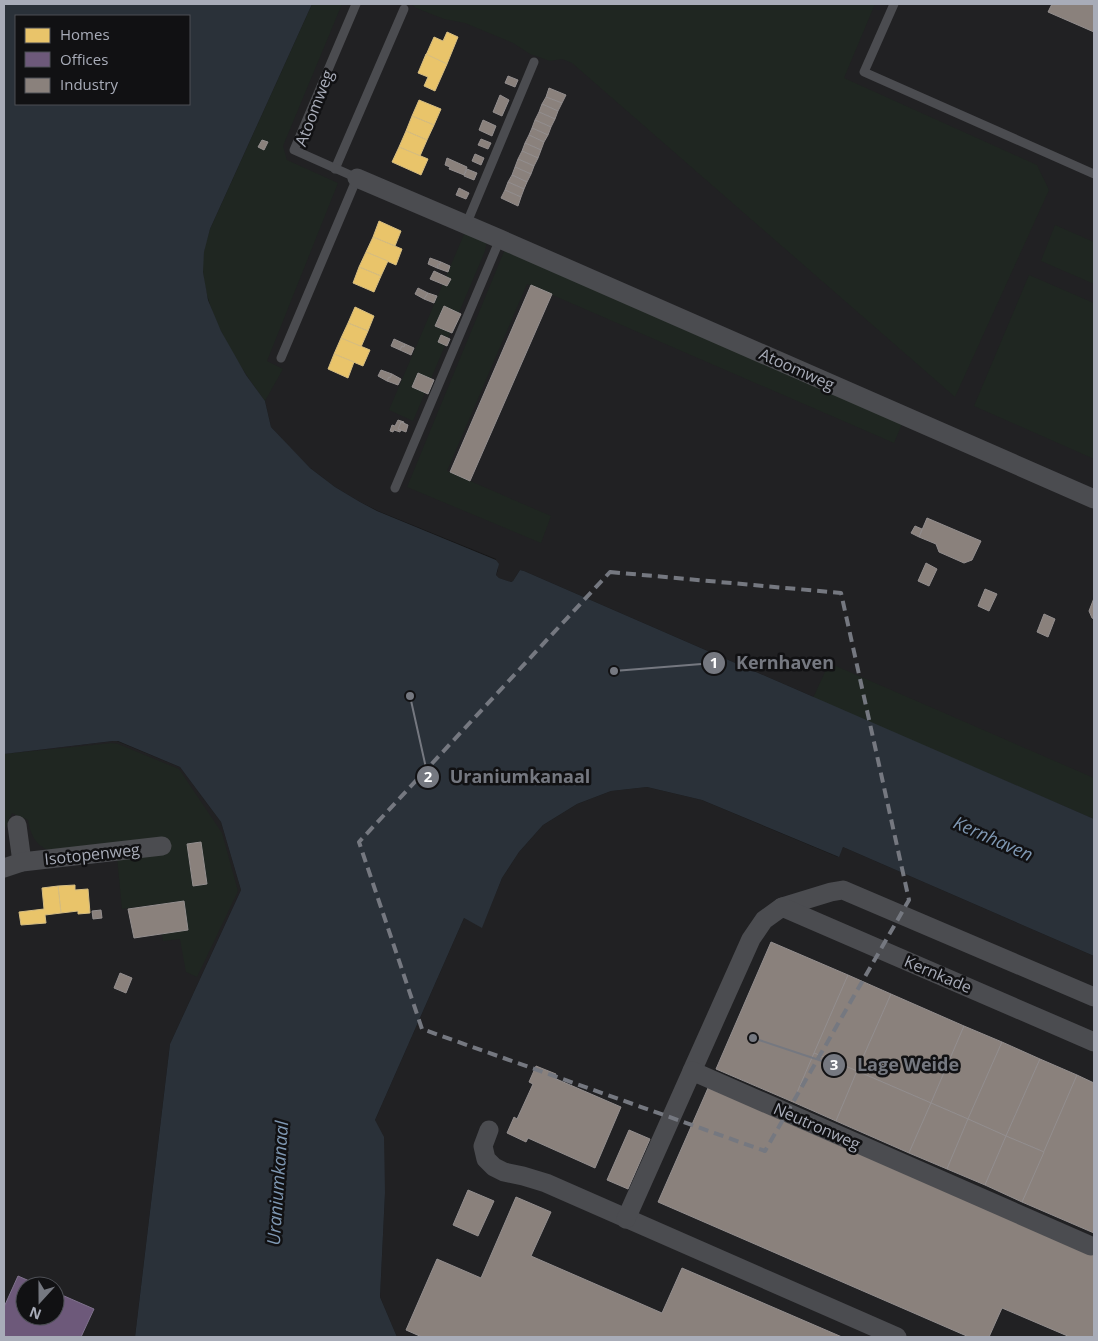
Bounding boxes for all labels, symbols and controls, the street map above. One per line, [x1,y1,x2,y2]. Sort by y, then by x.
legend [15,15,190,105]
text: Homes [60,24,110,44]
text: Offices [60,49,108,69]
street label: Atoomweg [289,66,339,149]
text: Industry [60,74,118,94]
street label: Atoomweg [756,343,838,395]
callout: Kernhaven [701,646,844,679]
text: Kernhaven [736,650,834,674]
text: 1 [710,652,718,672]
callout: Uraniumkanaal [415,760,601,793]
text: Uraniumkanaal [450,764,590,788]
text: 2 [424,766,433,786]
water label: Kernhaven [950,810,1037,866]
street label: Isotopenweg [43,838,141,870]
street label: Kernkade [901,950,975,998]
callout: Lage Weide [822,1048,969,1081]
text: Lage Weide [857,1052,959,1076]
text: 3 [830,1054,838,1074]
street label: Neutronweg [770,1097,864,1155]
water label: Uraniumkanaal [261,1119,293,1246]
north arrow [15,1276,65,1326]
text: N [26,1303,44,1325]

